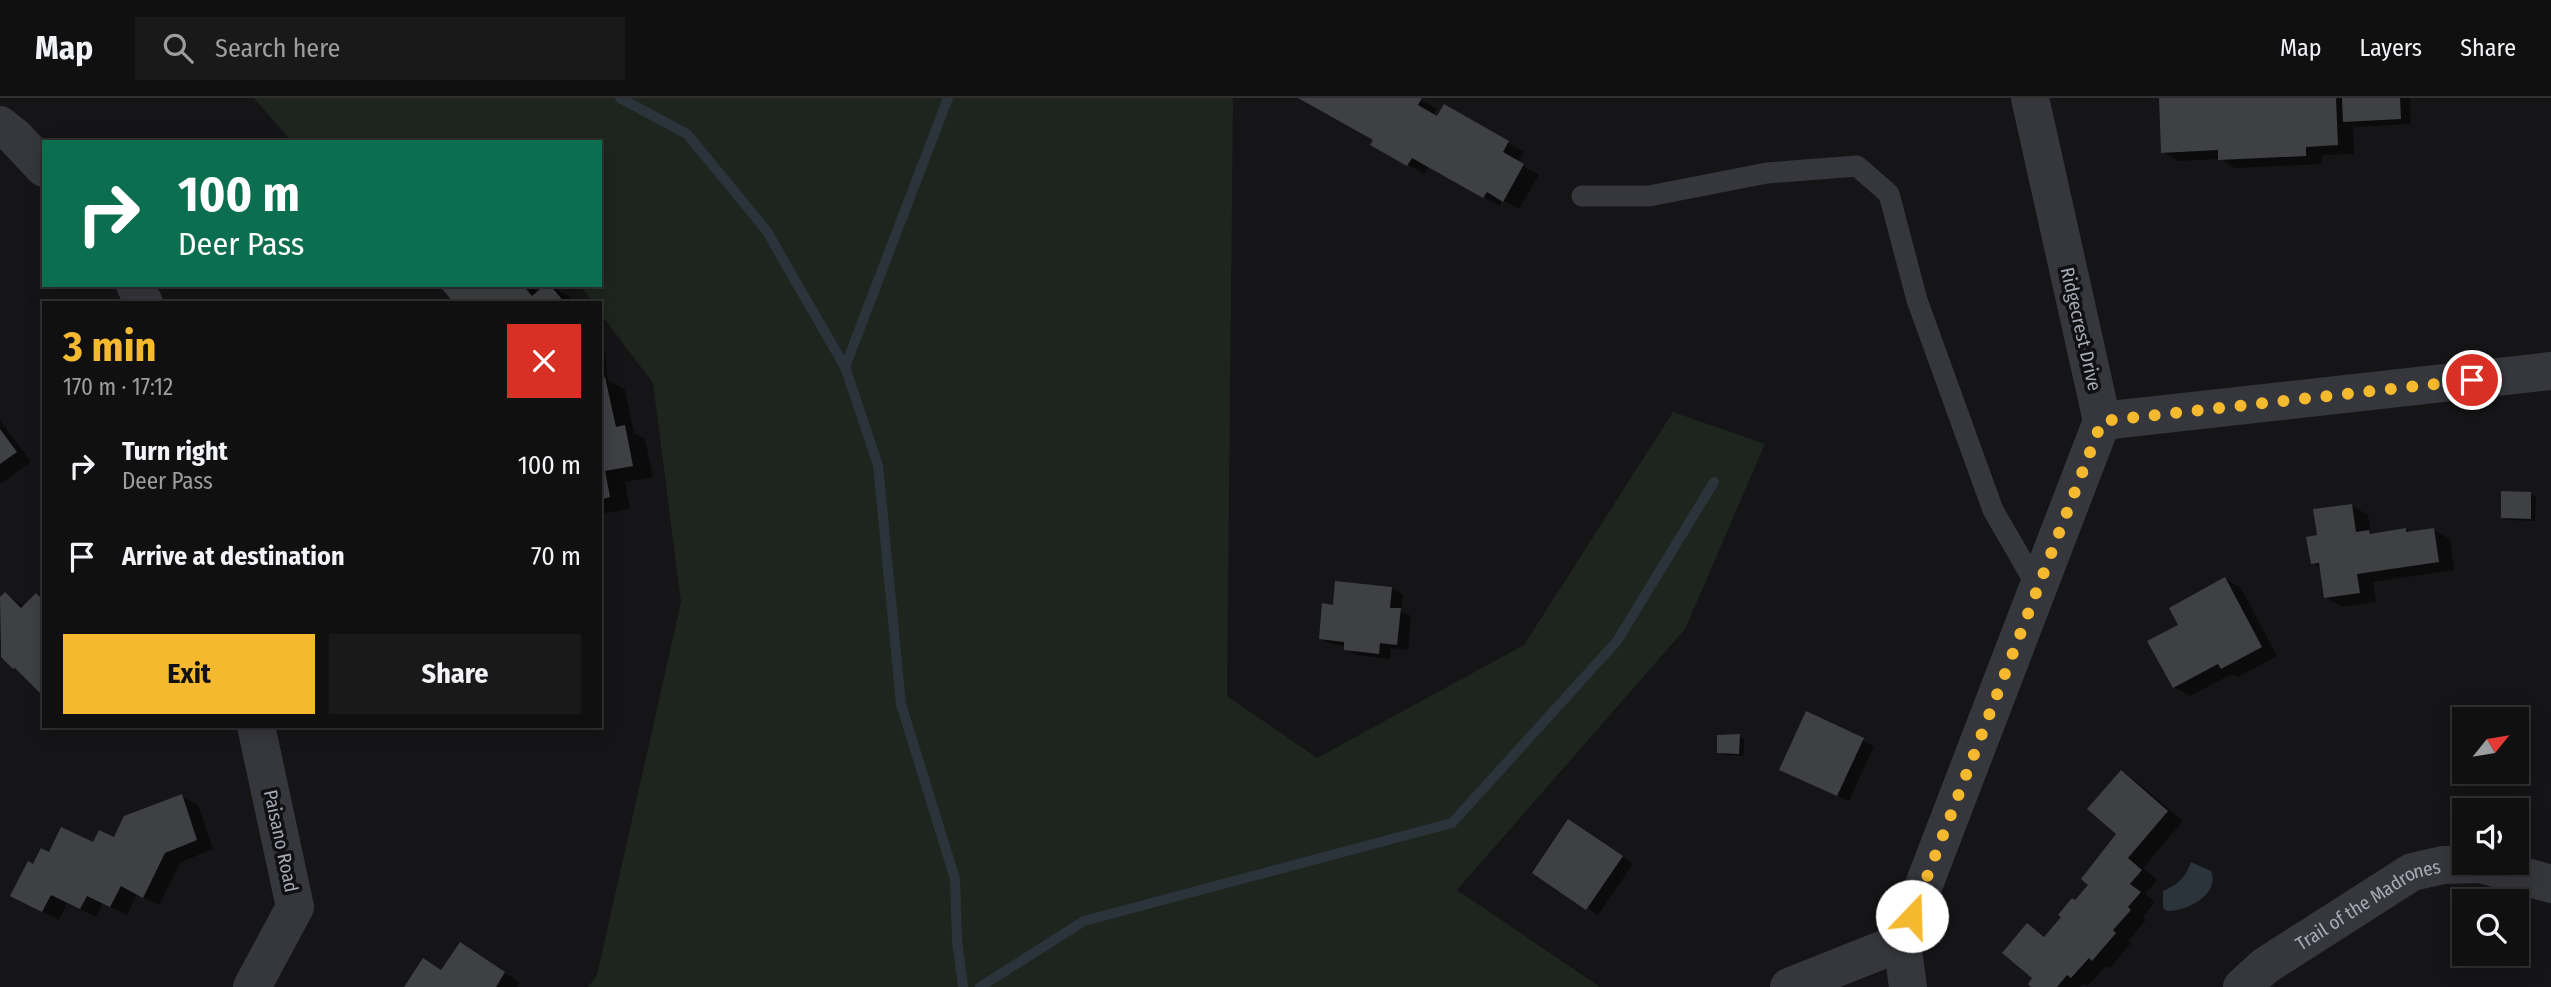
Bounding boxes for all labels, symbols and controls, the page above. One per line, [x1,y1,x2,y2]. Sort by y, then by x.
search box [135,17,625,80]
text: Map [35,28,93,68]
icon: search [159,29,197,67]
text: Search here [215,33,340,64]
text: Map [2280,34,2322,62]
text: Layers [2360,34,2422,62]
text: Share [2460,34,2516,62]
text: 100 m [178,165,300,224]
icon: right [63,168,154,259]
text: Deer Pass [178,225,304,263]
street label: Ridgecrest Drive [2056,265,2106,393]
text: 3 min [63,322,157,372]
button: close [507,324,581,398]
pin [2442,350,2502,410]
icon: arrive [2453,361,2491,399]
text: 170 m · 17:12 [63,373,173,401]
text: Turn right [122,436,228,467]
icon: right [63,447,101,485]
text: 100 m [518,450,581,481]
text: Deer Pass [122,467,213,495]
icon: arrive [63,538,101,576]
text: Arrive at destination [122,541,345,572]
text: 70 m [531,541,581,572]
button: Exit [63,634,315,714]
button: Share [329,634,581,714]
north arrow [2452,707,2529,784]
map controls [2452,707,2529,966]
street label: Paisano Road [259,788,303,894]
button: sound [2452,798,2529,875]
street label: Trail of the Madrones [2291,854,2443,955]
position arrow [1875,879,1949,953]
button: search [2452,889,2529,966]

